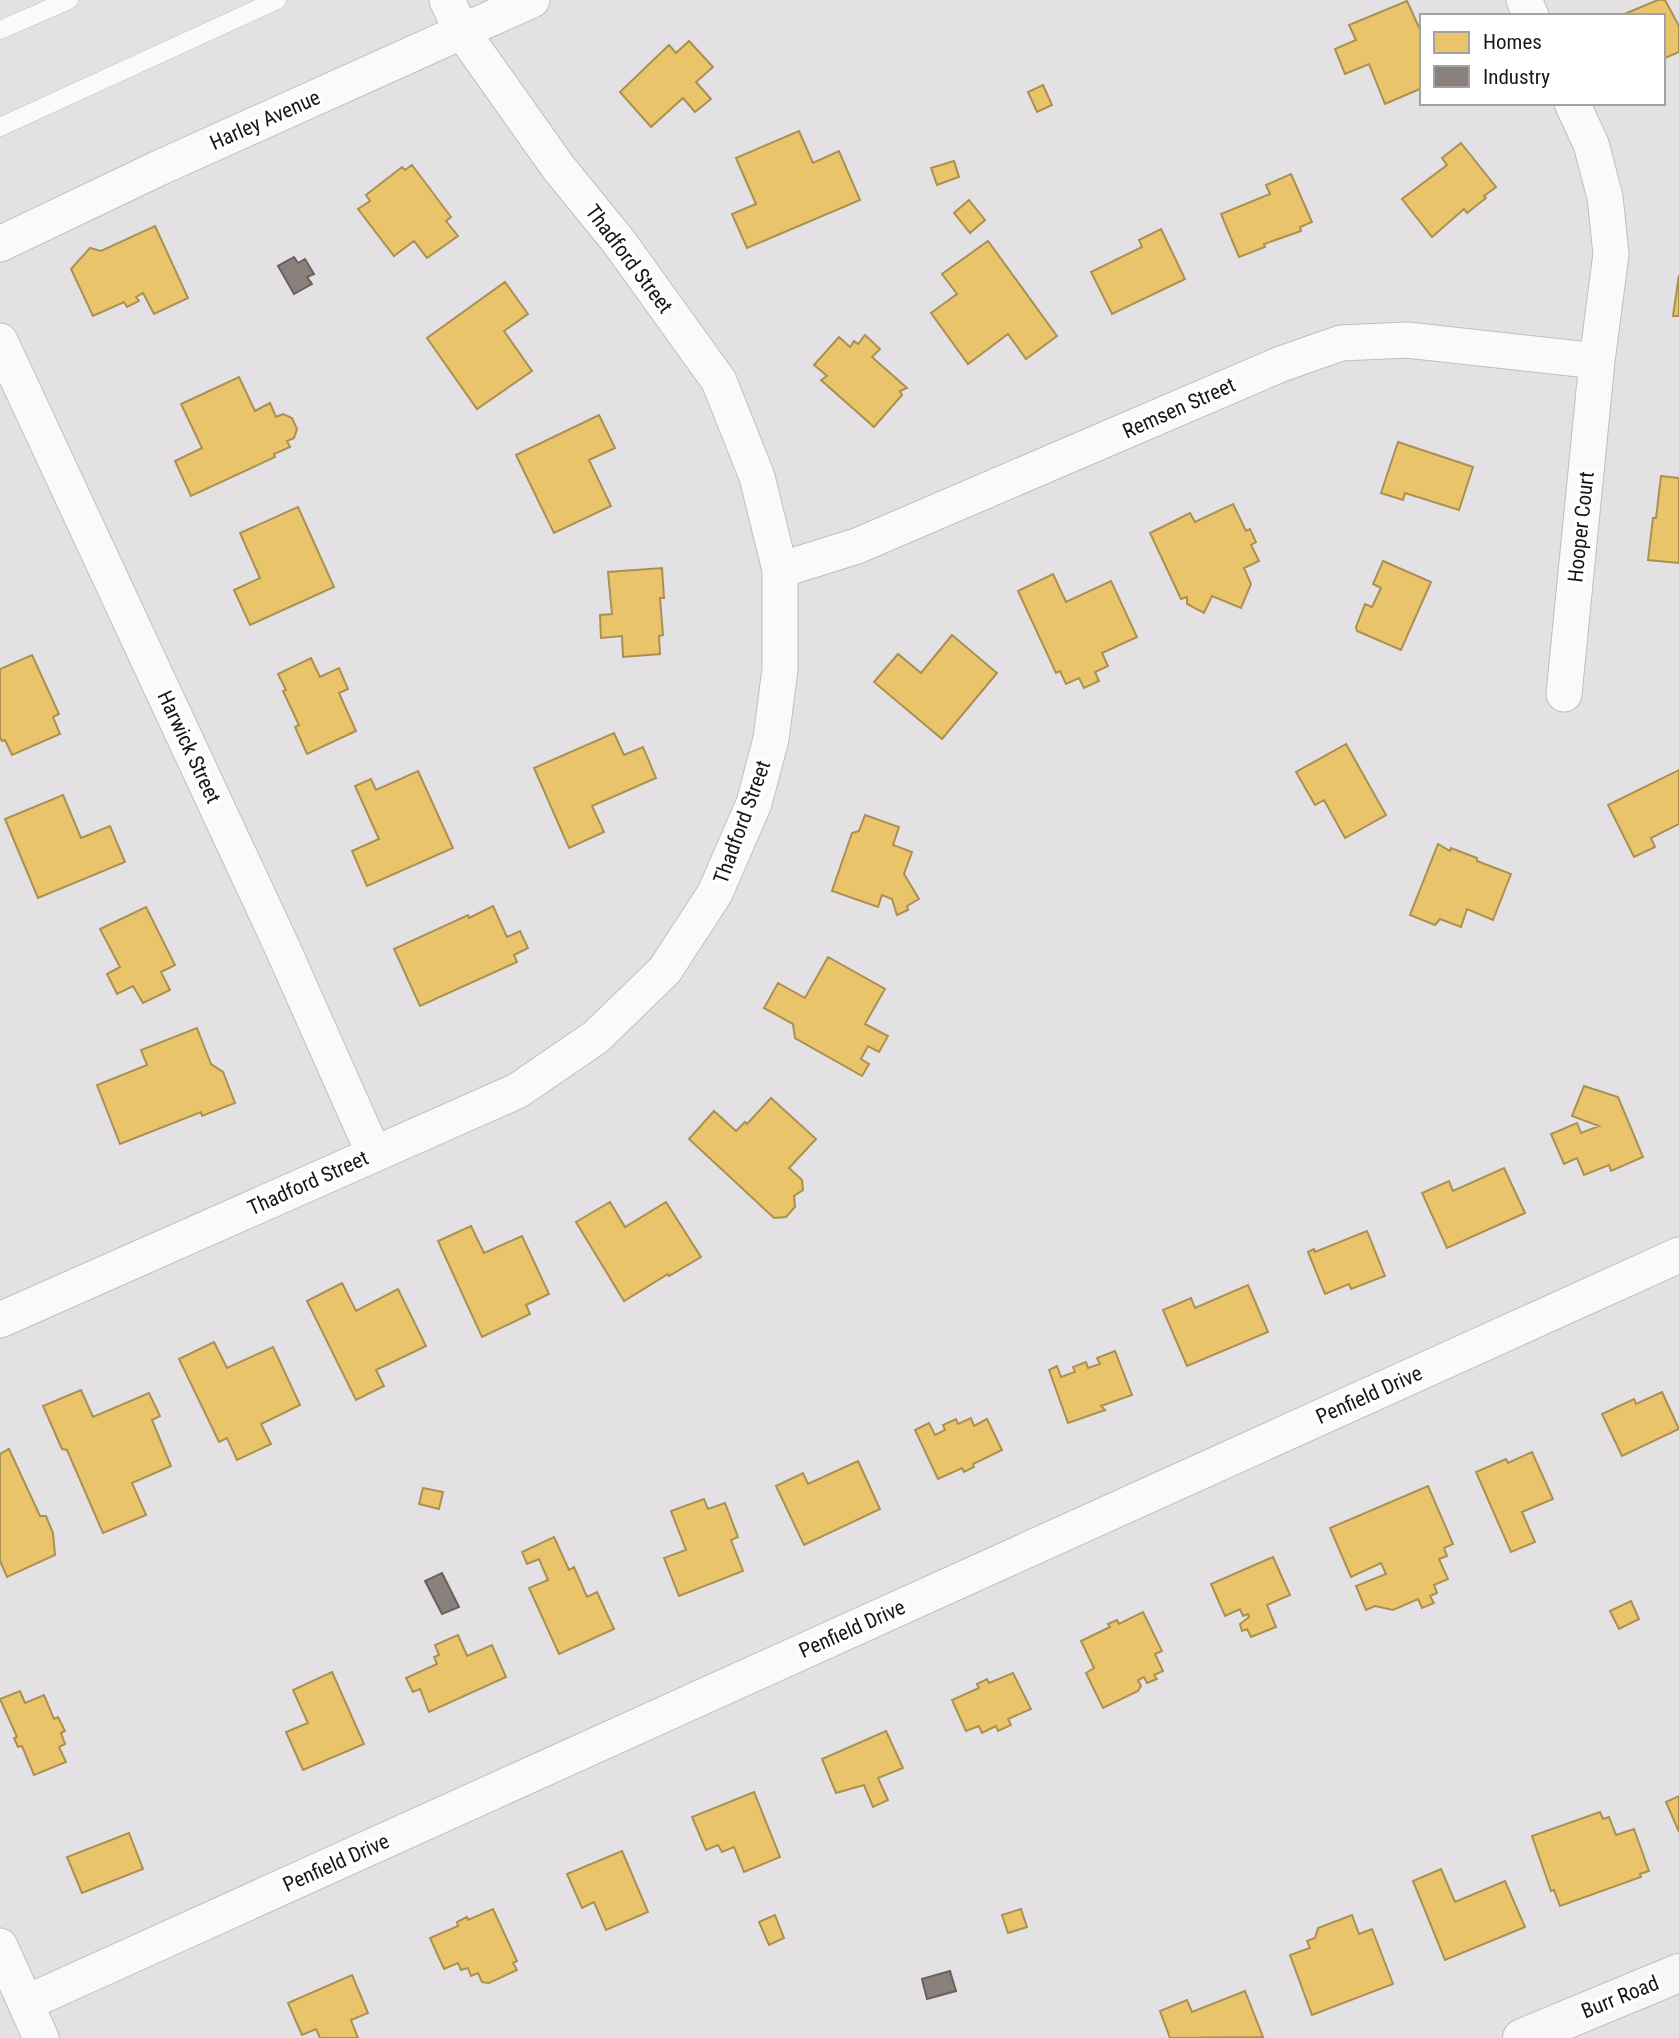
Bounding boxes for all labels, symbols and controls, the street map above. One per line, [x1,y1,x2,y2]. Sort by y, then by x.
legend [1420,14,1665,105]
text: Homes [1483,30,1542,54]
text: Industry [1483,65,1550,89]
street label: Harley Avenue [206,85,324,155]
street label: Thadford Street [580,200,678,318]
street label: Remsen Street [1119,373,1239,443]
street label: Hooper Court [1563,470,1599,584]
street label: Harwick Street [152,687,226,807]
street label: Thadford Street [709,757,775,887]
street label: Thadford Street [244,1146,372,1220]
street label: Penfield Drive [1312,1361,1426,1429]
street label: Penfield Drive [795,1595,909,1663]
street label: Penfield Drive [279,1829,393,1897]
street label: Burr Road [1578,1971,1662,2023]

